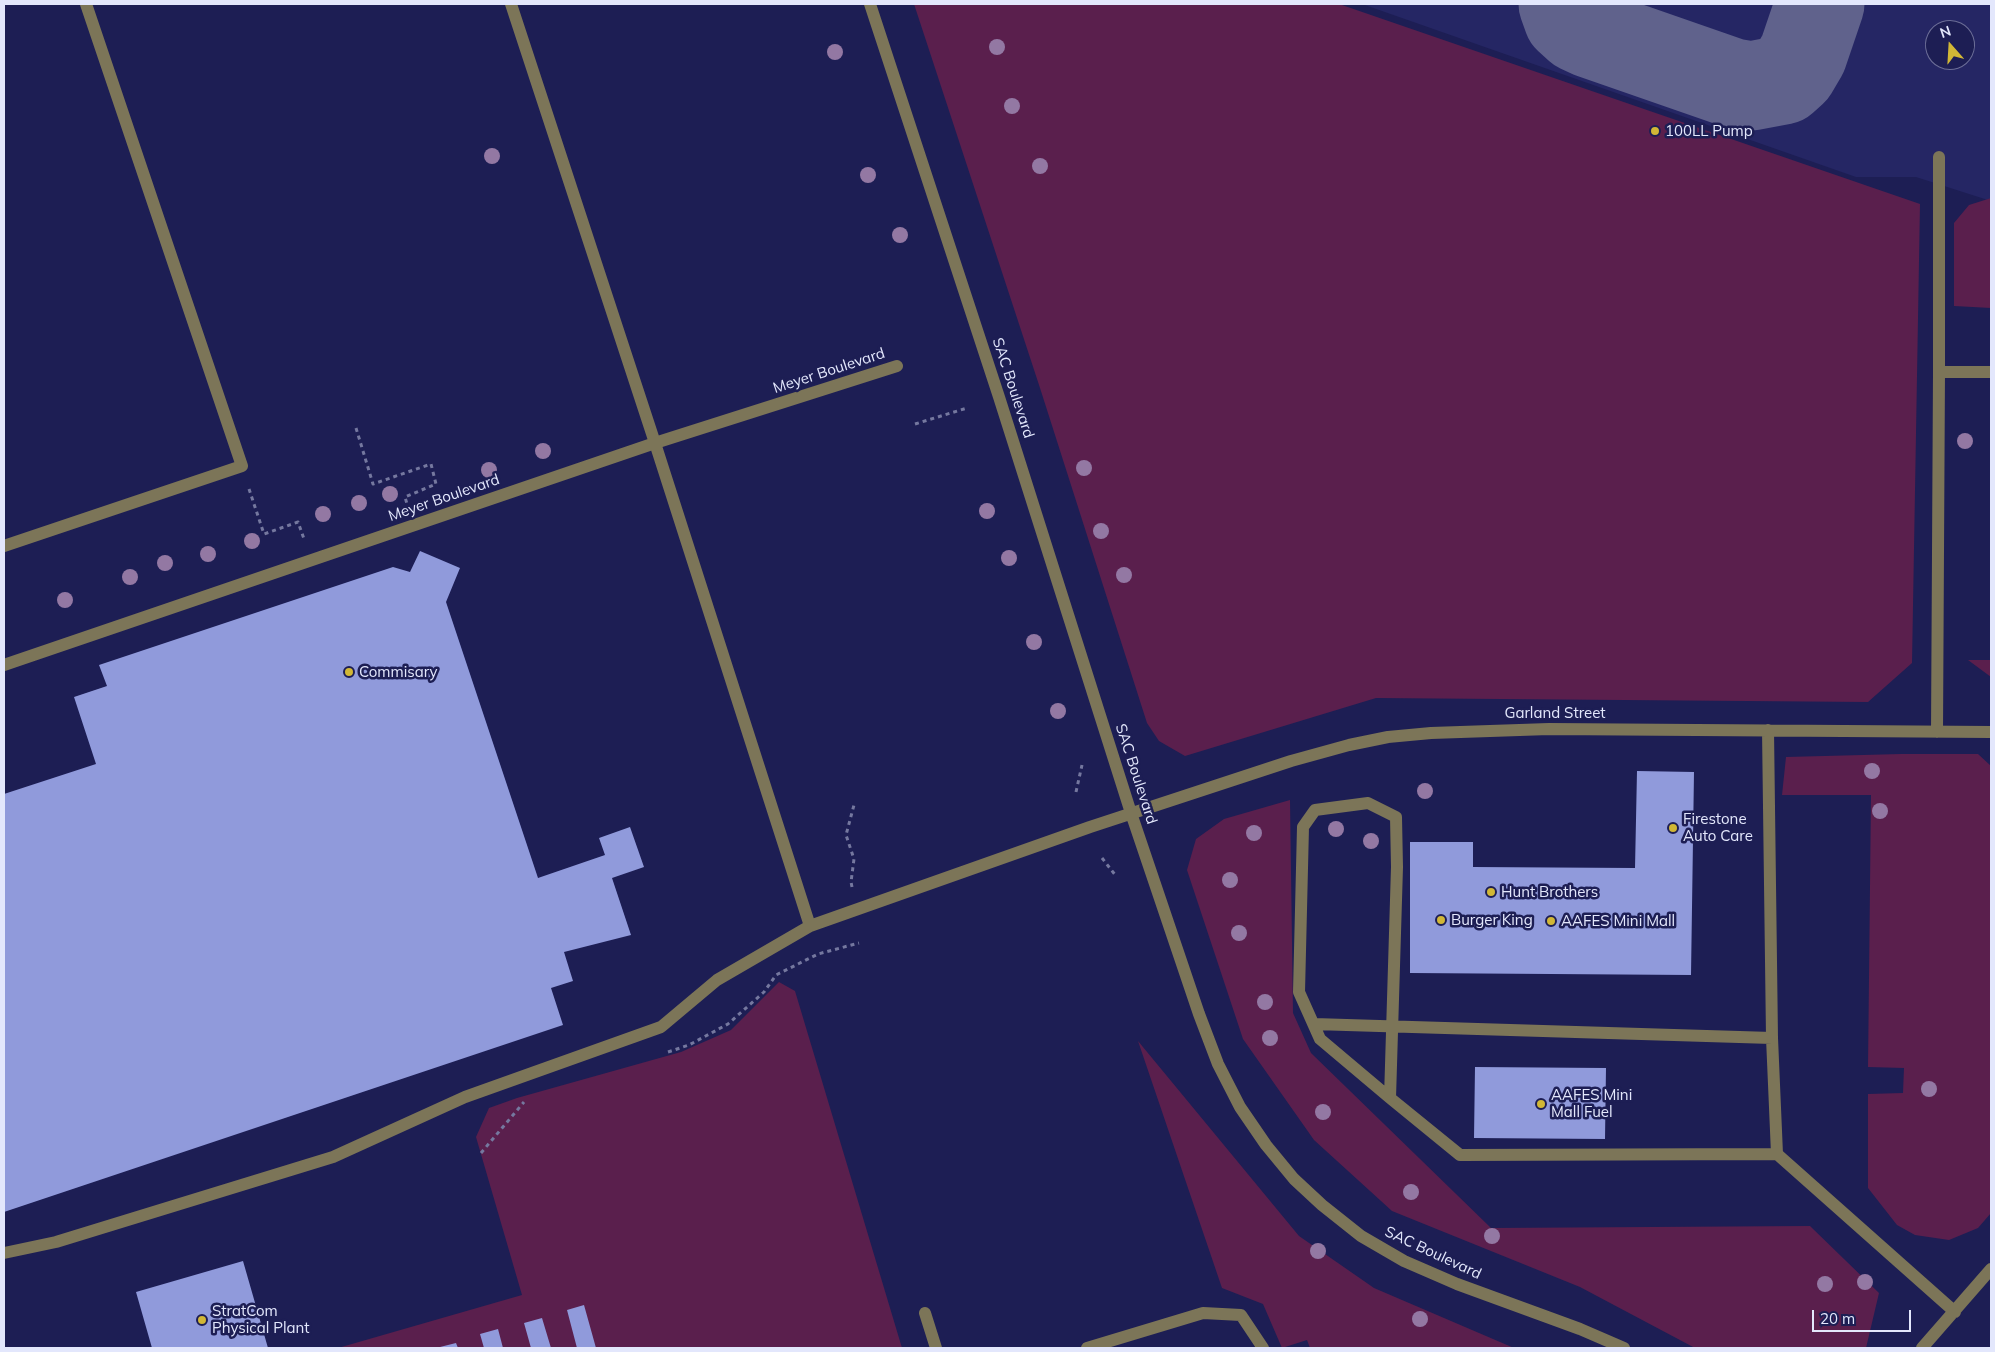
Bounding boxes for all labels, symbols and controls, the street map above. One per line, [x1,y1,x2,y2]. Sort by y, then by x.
north arrow [1925,20,1975,70]
text: N [1938,22,1953,42]
place label: 100LL Pump [1665,122,1753,140]
marker: 100LL Pump [1649,125,1661,137]
street label: SAC Boulevard [988,336,1038,440]
street label: Meyer Boulevard [771,344,887,398]
street label: Meyer Boulevard [386,471,502,525]
place label: Commisary [359,663,438,681]
marker: Commisary [343,666,355,678]
street label: Garland Street [1504,704,1606,722]
street label: SAC Boulevard [1111,722,1161,826]
place label: Firestone Auto Care [1683,810,1753,845]
marker: Firestone Auto Care [1667,822,1679,834]
place label: Hunt Brothers [1501,883,1598,901]
marker: Hunt Brothers [1485,886,1497,898]
place label: Burger King [1451,911,1533,929]
place label: AAFES Mini Mall [1561,912,1675,930]
marker: Burger King [1435,914,1447,926]
marker: AAFES Mini Mall [1545,915,1557,927]
place label: AAFES Mini Mall Fuel [1551,1086,1632,1121]
marker: AAFES Mini Mall Fuel [1535,1098,1547,1110]
street label: SAC Boulevard [1382,1223,1484,1283]
scale bar [1815,1300,1914,1332]
place label: StratCom Physical Plant [212,1302,310,1337]
text: 20 m [1820,1309,1855,1328]
marker: StratCom Physical Plant [196,1314,208,1326]

